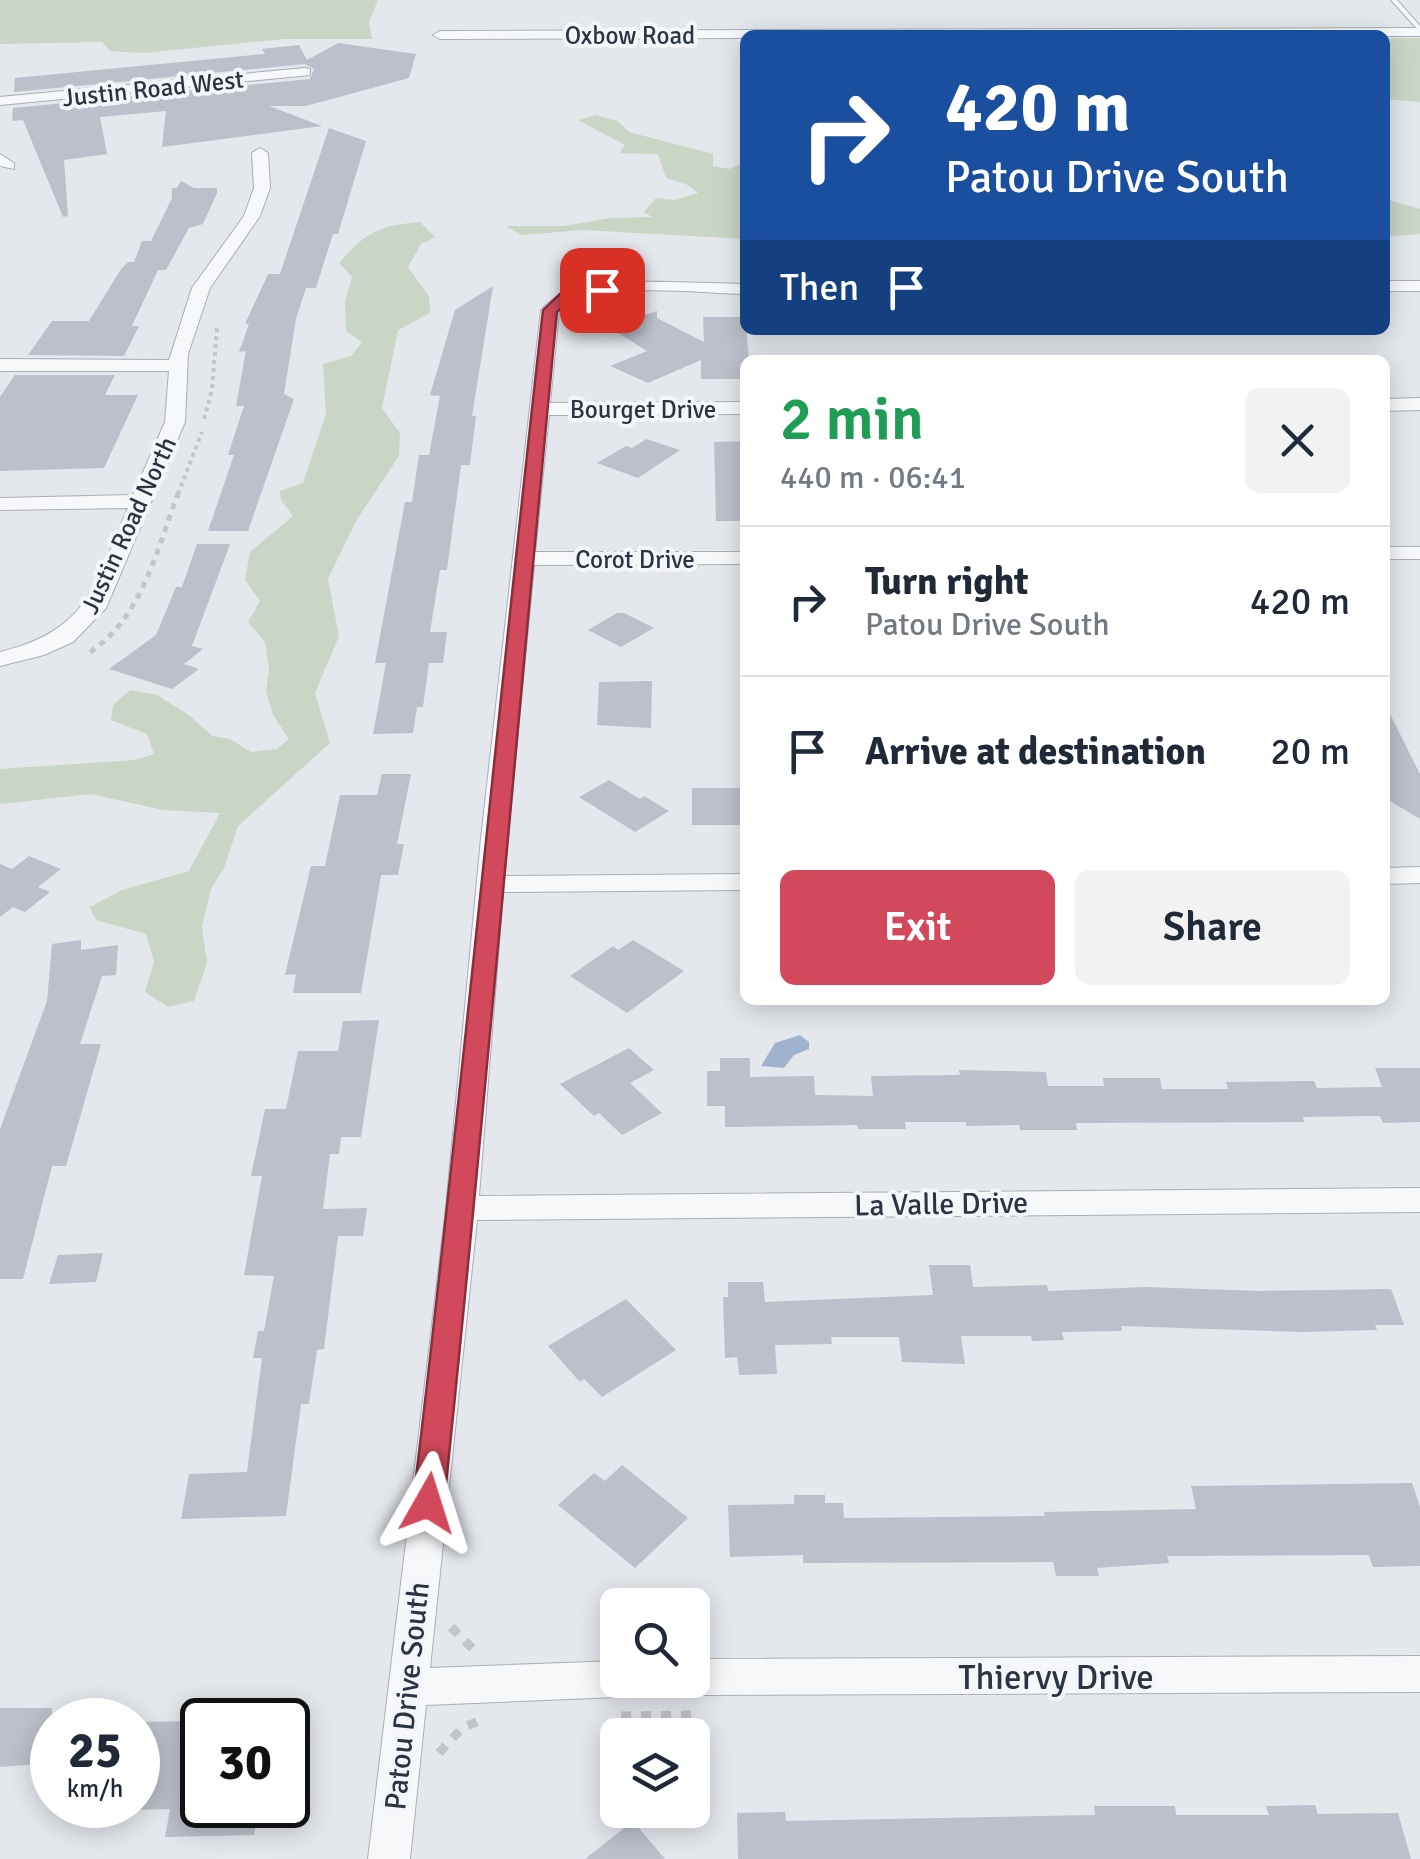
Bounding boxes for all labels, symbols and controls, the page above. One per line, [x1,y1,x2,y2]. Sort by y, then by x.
street label: Oxbow Road [565,20,695,51]
street label: Justin Road West [61,64,245,113]
text: 420 m [945,64,1130,150]
icon: right [780,70,910,200]
text: Patou Drive South [945,150,1289,205]
pin [560,248,645,333]
icon: arrive [879,260,934,315]
icon: arrive [575,263,630,318]
text: Then [780,264,859,311]
text: 2 min [780,383,924,457]
button: close [1245,388,1350,493]
street label: Bourget Drive [570,394,716,425]
street label: Justin Road North [74,432,183,619]
text: 440 m · 06:41 [780,458,966,497]
street label: Corot Drive [575,544,695,575]
text: Turn right [865,558,1029,605]
icon: right [780,574,835,629]
text: 420 m [1250,578,1350,625]
text: Patou Drive South [865,605,1110,644]
icon: arrive [780,724,835,779]
text: Arrive at destination [865,728,1206,775]
text: 20 m [1270,728,1350,775]
button: Exit [780,870,1055,985]
button: Share [1075,870,1350,985]
street label: La Valle Drive [854,1184,1028,1225]
position arrow [376,1451,480,1555]
street label: Patou Drive South [377,1580,438,1812]
map controls [600,1588,710,1828]
button: search [600,1588,710,1698]
street label: Thiervy Drive [958,1656,1154,1699]
speed limit sign: 30 [180,1698,310,1828]
button: layers [600,1718,710,1828]
text: 25 [68,1720,122,1782]
text: km/h [67,1773,123,1804]

